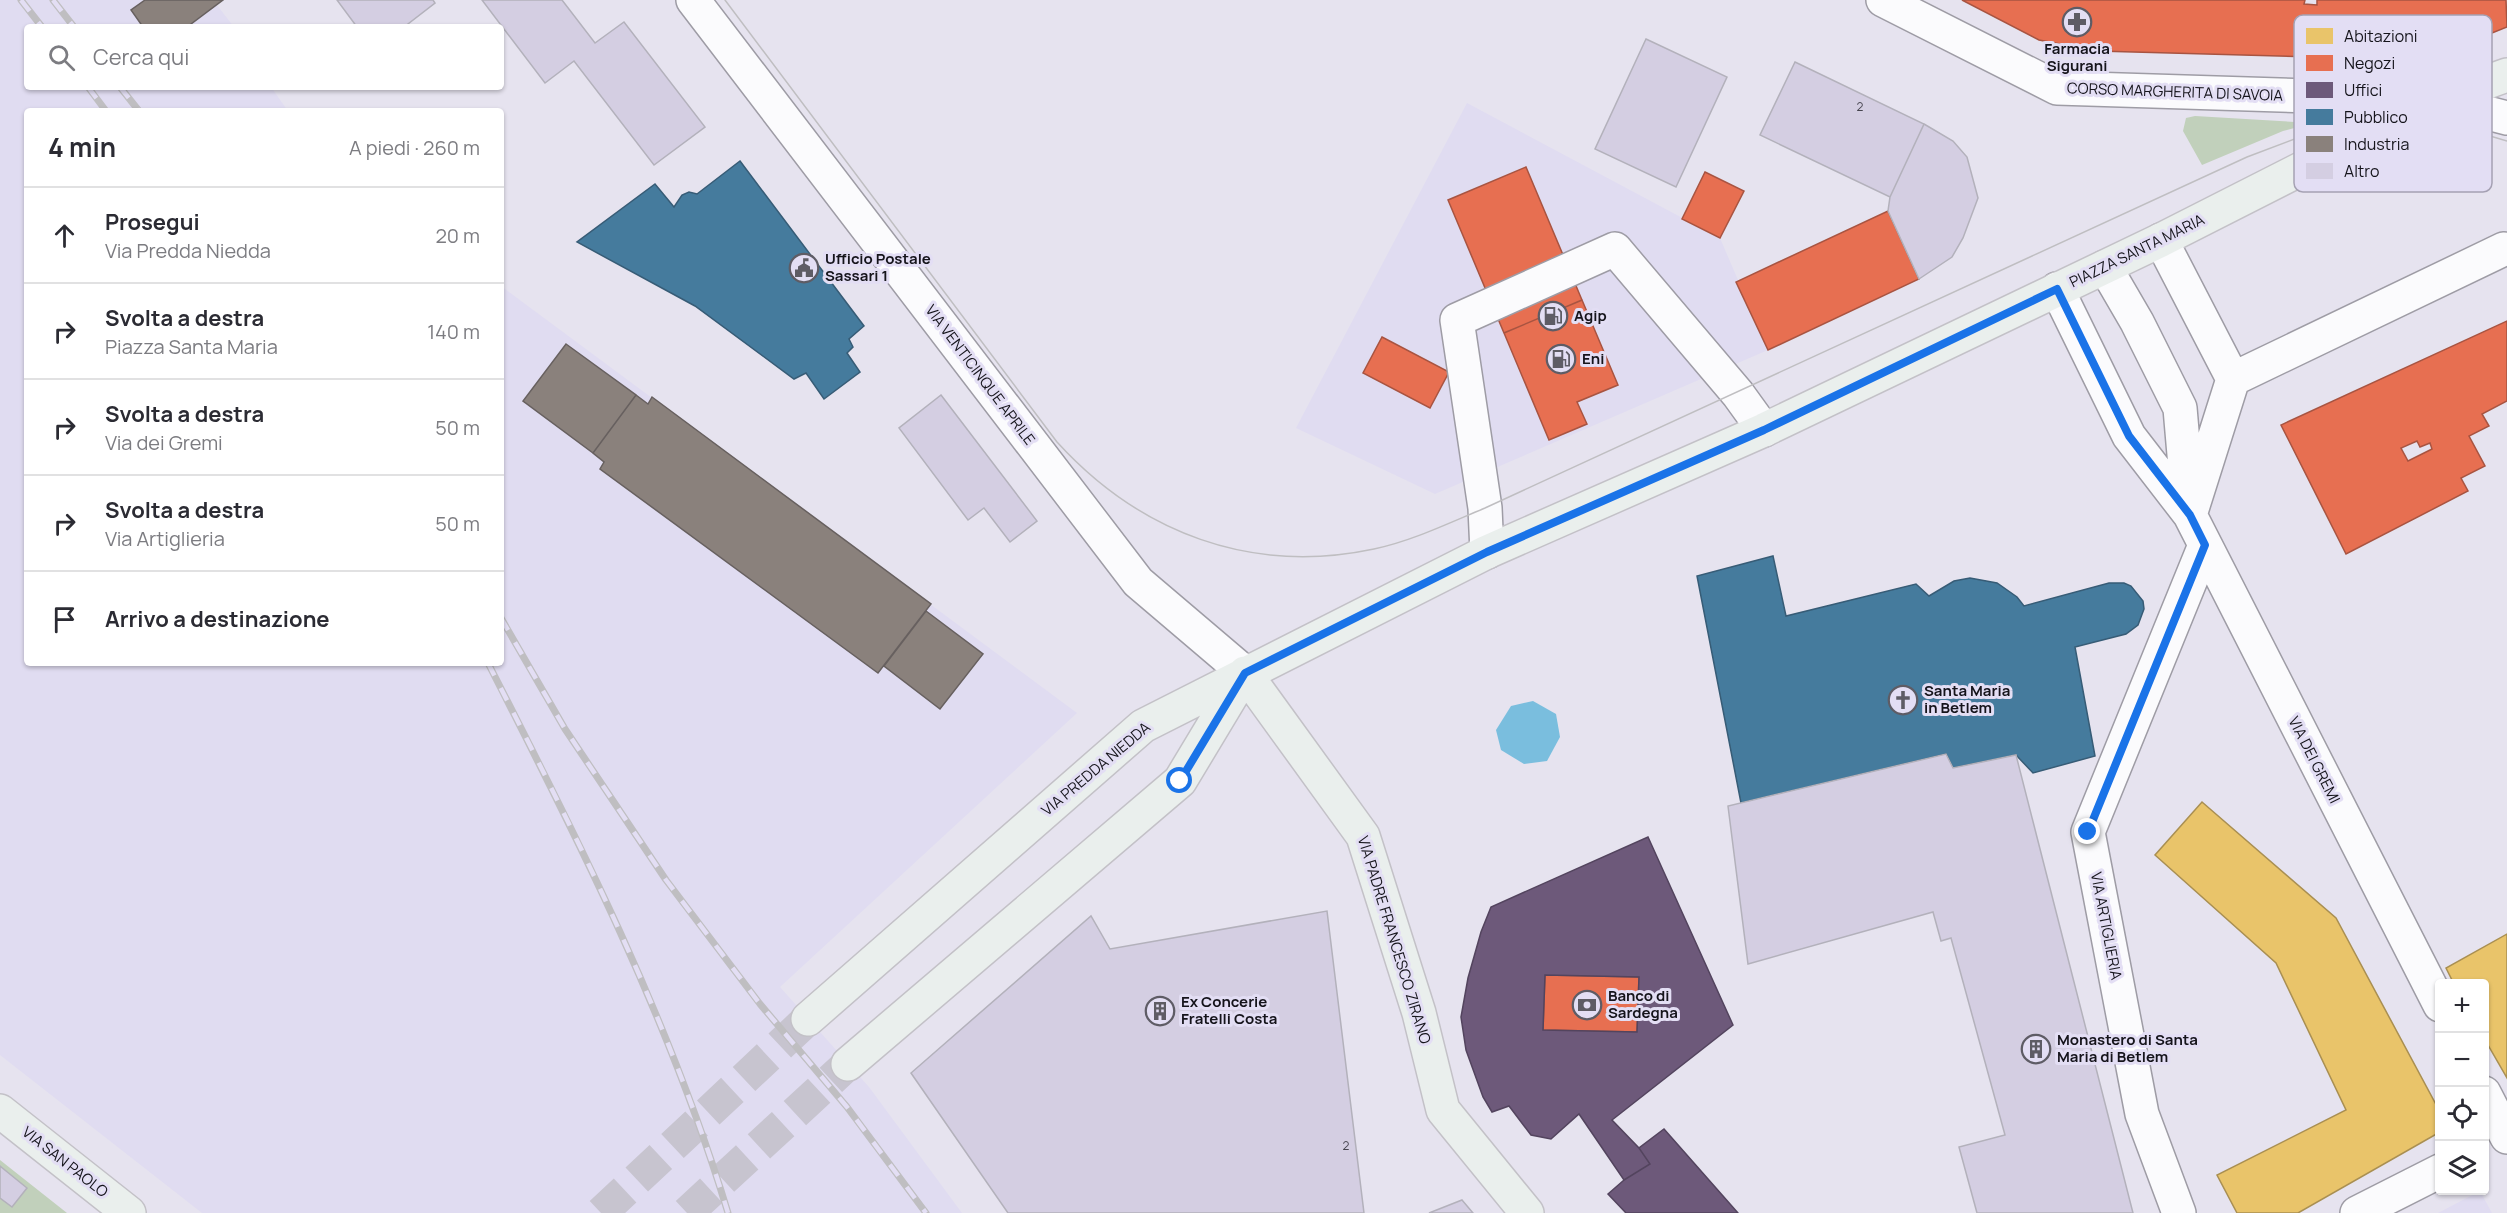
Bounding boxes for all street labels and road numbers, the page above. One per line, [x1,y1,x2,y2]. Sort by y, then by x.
street label: CORSO MARGHERITA DI SAVOIA [2067,77,2284,106]
street label: PIAZZA SANTA MARIA [2066,209,2208,292]
street label: VIA VENTICINQUE APRILE [921,300,1040,449]
street label: VIA DEI GREMI [2284,713,2345,807]
street label: VIA PREDDA NIEDDA [1037,717,1155,820]
street label: VIA PADRE FRANCESCO ZIRANO [1353,833,1436,1046]
street label: VIA ARTIGLIERIA [2086,870,2127,982]
street label: VIA SAN PAOLO [18,1121,113,1202]

